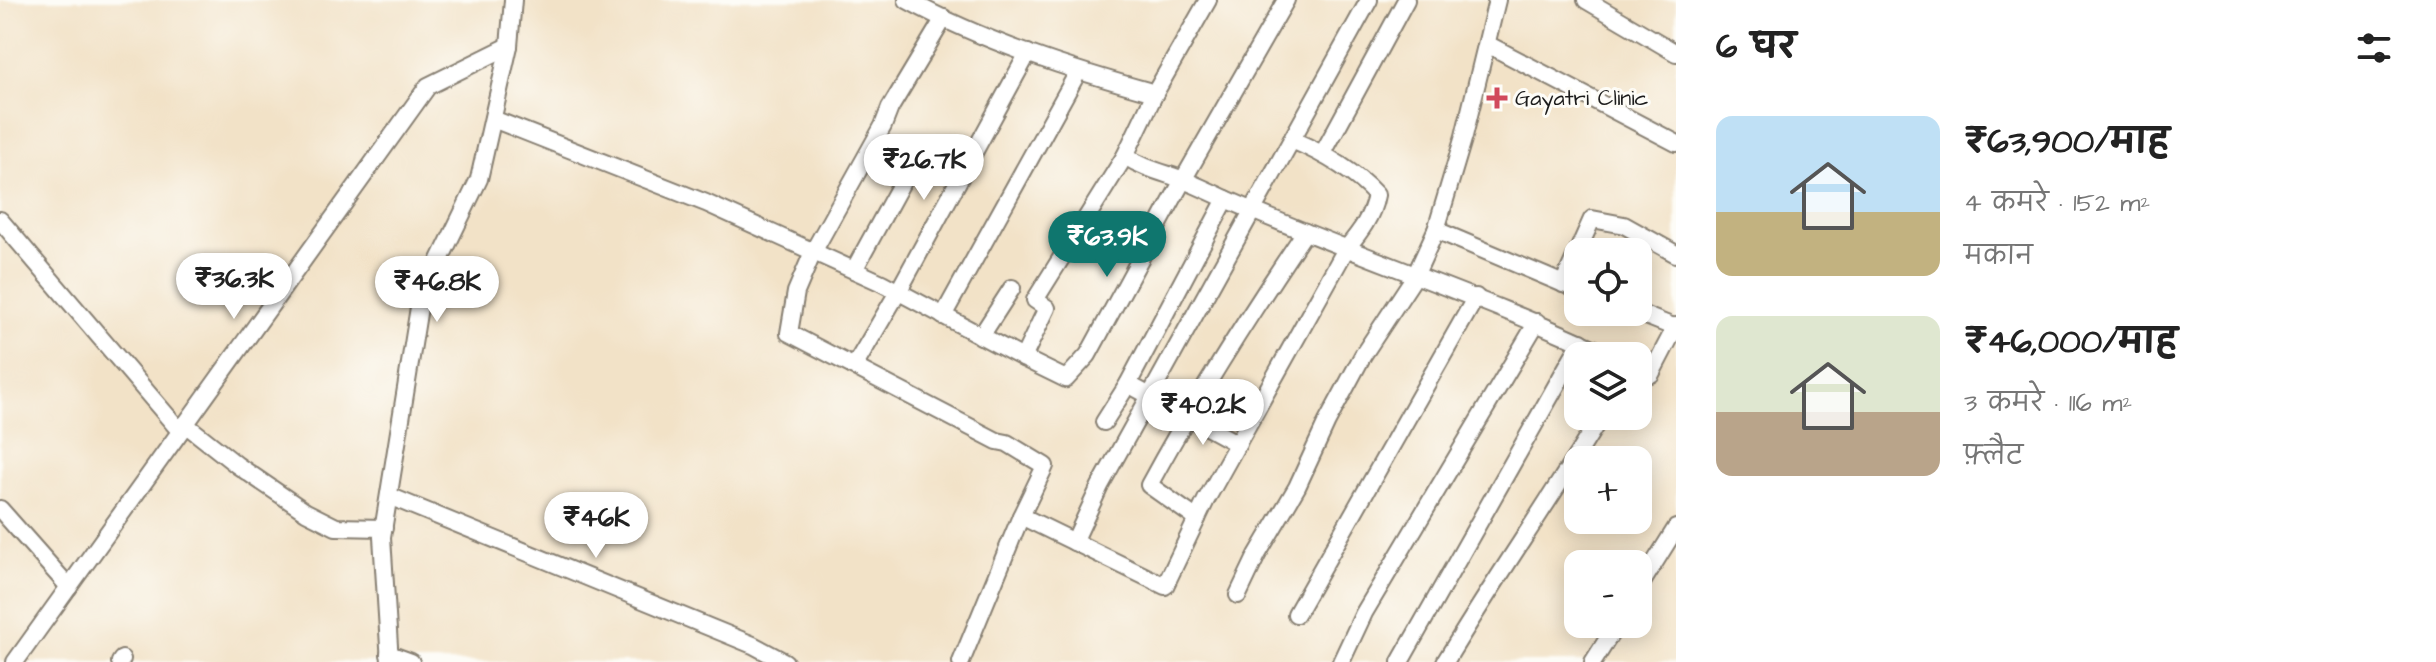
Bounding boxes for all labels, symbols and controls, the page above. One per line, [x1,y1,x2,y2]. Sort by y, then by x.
text: 6 घर [1716,23,1796,71]
icon: filters [2352,26,2396,70]
place label: Gayatri Clinic [1515,83,1649,115]
marker: Gayatri Clinic [1486,87,1508,109]
text: ₹63,900/माह [1964,118,2169,166]
pin: ₹26.7K [859,134,989,202]
text: ₹26.7K [882,142,966,178]
icon: home [1780,148,1876,244]
text: 4 कमरे · 152 m² [1964,185,2150,221]
pin: ₹63.9K [1042,211,1172,279]
text: ₹63.9K [1066,219,1148,255]
map controls [1564,238,1652,638]
button: locate [1564,238,1652,326]
text: मकान [1964,238,2033,274]
pin: ₹36.3K [169,253,299,321]
pin: ₹46.8K [372,256,502,324]
text: ₹36.3K [194,261,274,297]
text: ₹46.8K [393,264,481,300]
text: ₹46,000/माह [1964,318,2177,366]
button: layers [1564,342,1652,430]
icon: home [1780,348,1876,444]
pin: ₹40.2K [1138,379,1268,447]
text: 3 कमरे · 116 m² [1964,385,2132,421]
text: ₹40.2K [1160,387,1246,423]
text: फ़्लैट [1964,438,2023,474]
button: + [1564,446,1652,534]
pin: ₹46K [549,492,643,560]
text: ₹46K [562,500,630,536]
button: − [1564,550,1652,638]

